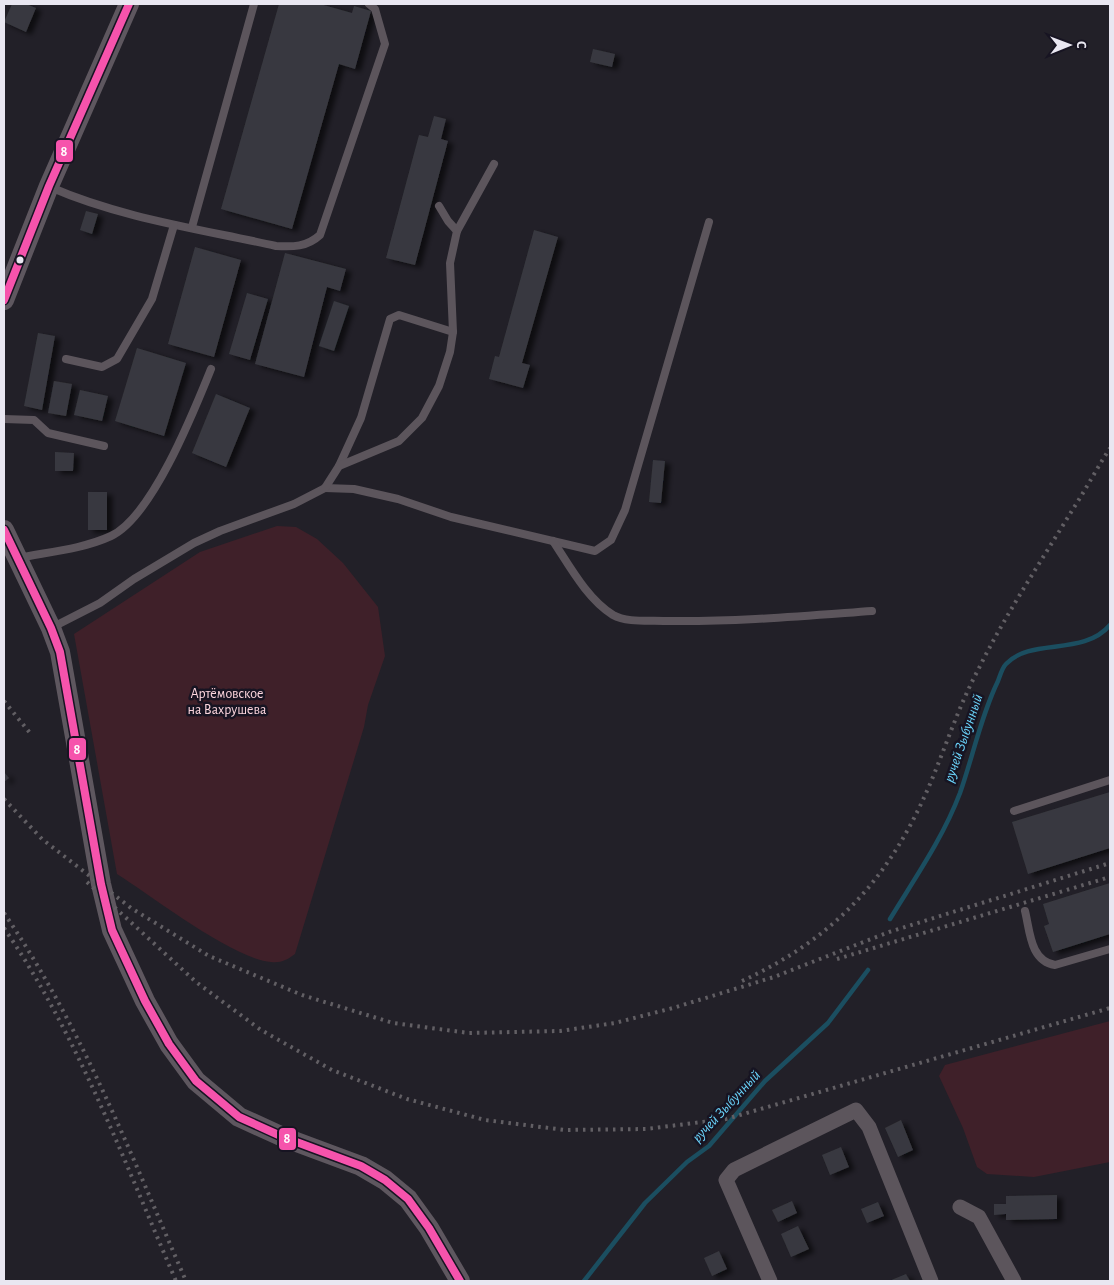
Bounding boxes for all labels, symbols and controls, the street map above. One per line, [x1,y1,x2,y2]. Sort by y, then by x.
north arrow [1044,20,1094,70]
text: С [1074,41,1088,49]
line badge: 8 [55,139,74,163]
text: 8 [61,145,68,159]
unlabelled marker [15,255,25,265]
park label: Артёмовское на Вахрушева [188,687,267,717]
water label: ручей Зыбунный [941,692,986,784]
line badge: 8 [68,737,87,761]
text: 8 [74,743,81,757]
water label: ручей Зыбунный [689,1067,763,1145]
line badge: 8 [278,1127,297,1151]
text: 8 [284,1132,291,1146]

